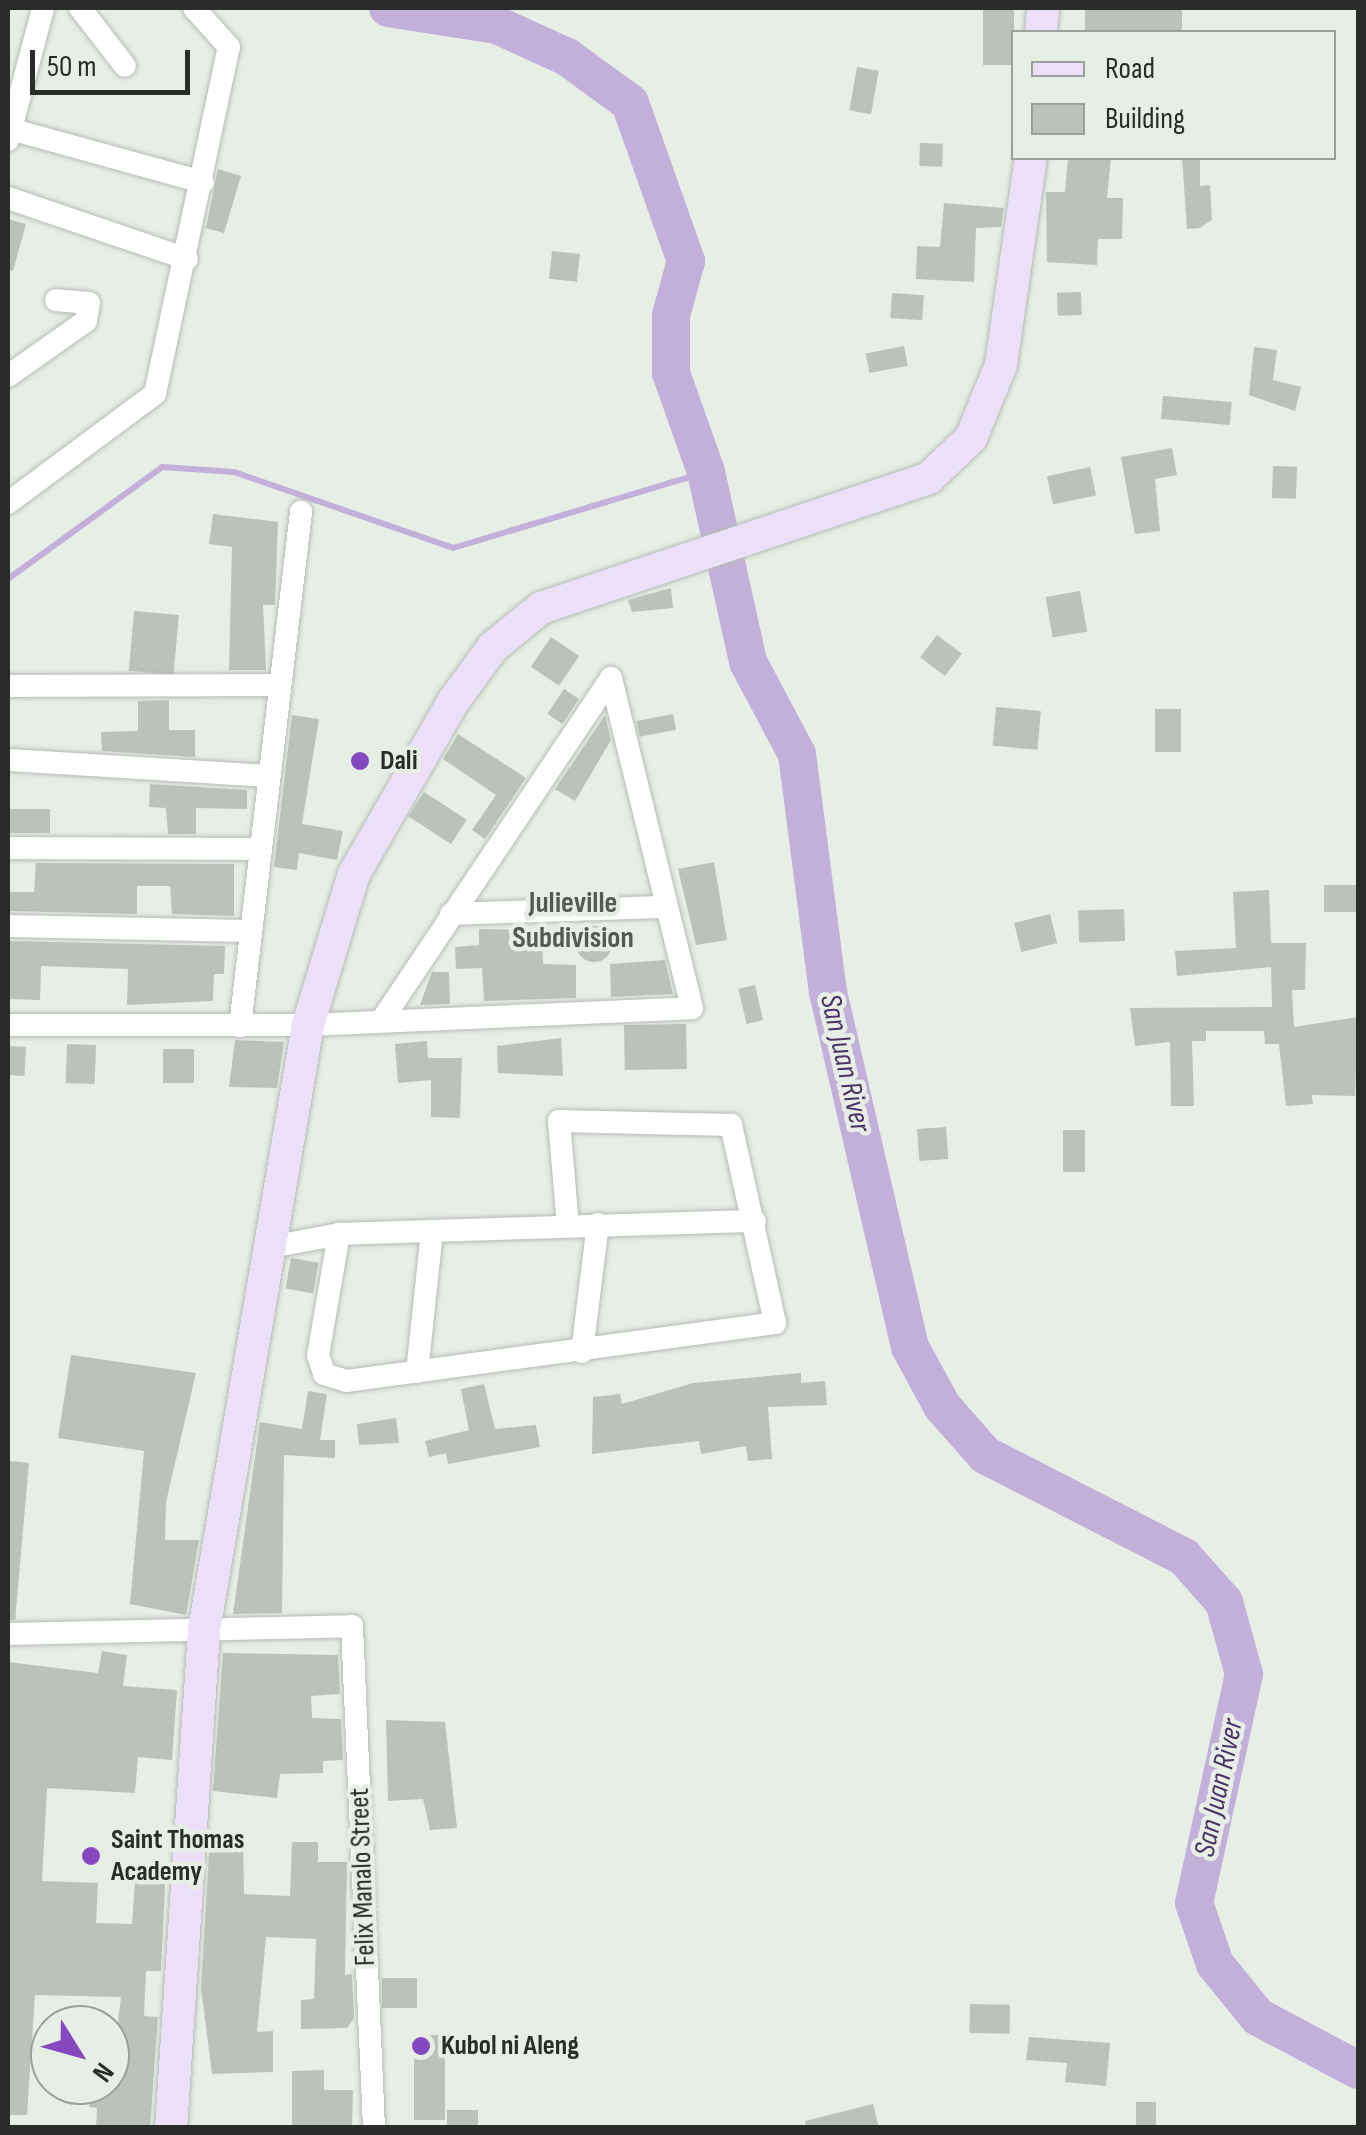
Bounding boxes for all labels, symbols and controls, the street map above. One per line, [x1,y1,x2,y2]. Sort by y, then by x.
scale bar [35,30,195,92]
legend [1011,30,1336,160]
text: 50 m [47,49,96,85]
text: Road [1105,51,1155,87]
text: Building [1105,101,1185,137]
place label: Dali [380,744,418,778]
marker: Dali [349,750,371,772]
district label: Julieville Subdivision [512,885,634,956]
water label: San Juan River [812,991,878,1135]
water label: San Juan River [1187,1716,1251,1860]
street label: Felix Manalo Street [343,1787,383,1967]
place label: Saint Thomas Academy [111,1823,244,1889]
marker: Saint Thomas Academy [80,1845,102,1867]
north arrow [30,2005,130,2105]
place label: Kubol ni Aleng [441,2029,579,2063]
marker: Kubol ni Aleng [410,2035,432,2057]
text: N [85,2056,120,2088]

